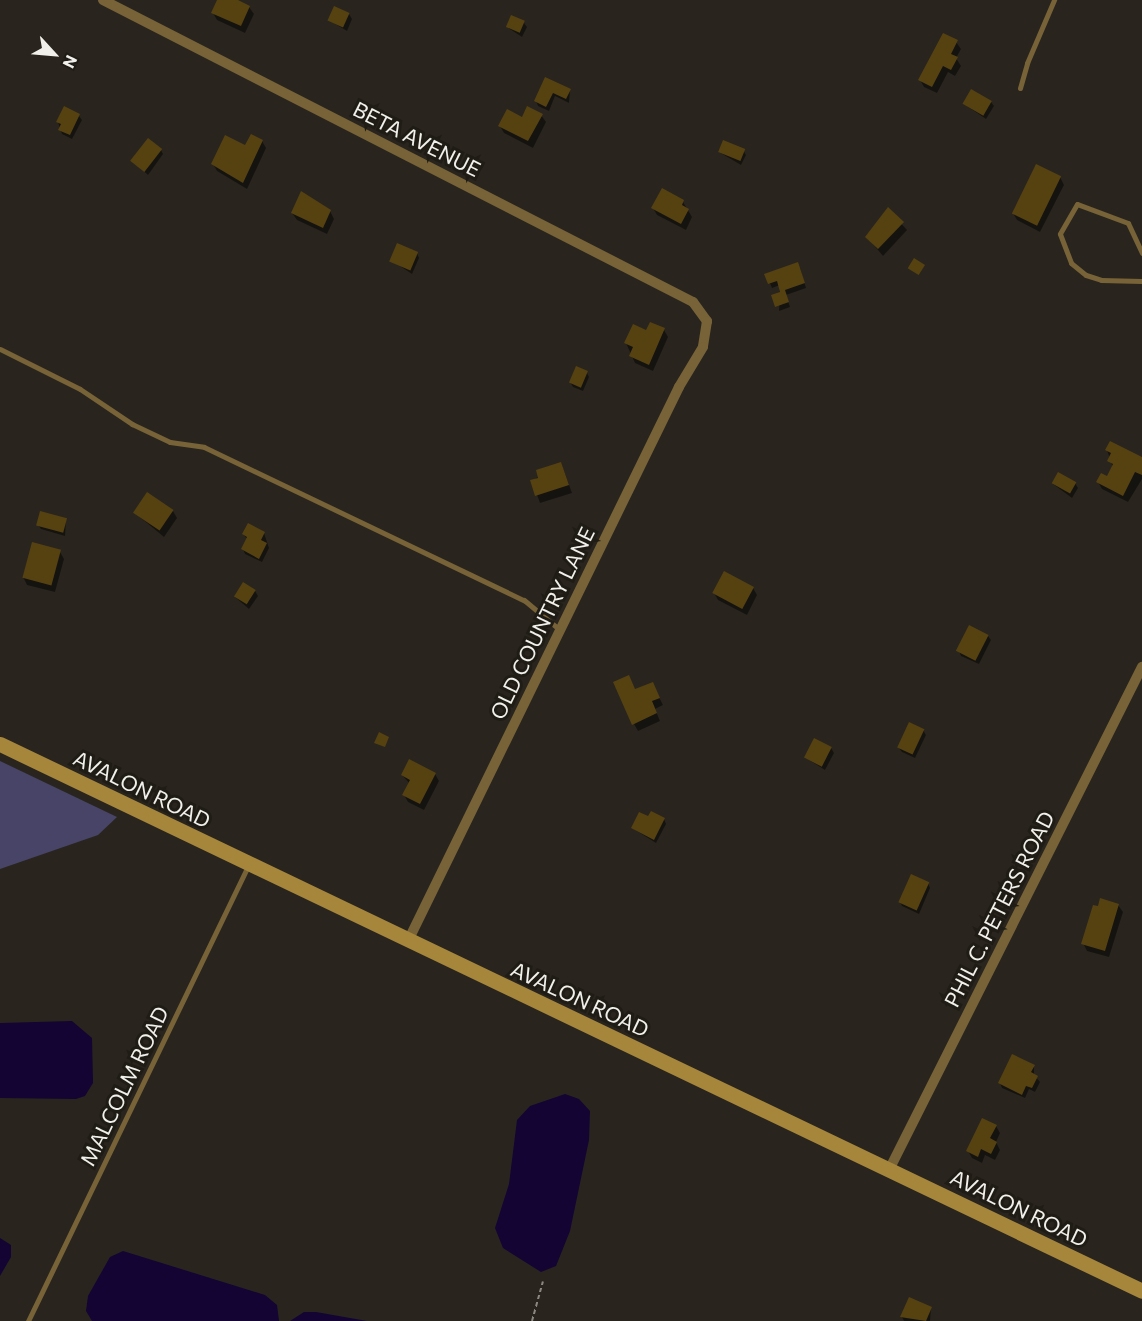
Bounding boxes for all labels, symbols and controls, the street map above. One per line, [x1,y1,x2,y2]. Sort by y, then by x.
north arrow [24,24,84,84]
text: N [59,53,82,72]
street label: BETA AVENUE [349,96,485,182]
street label: OLD COUNTRY LANE [484,523,600,723]
street label: AVALON ROAD [69,745,215,833]
street label: PHIL C. PETERS ROAD [939,807,1059,1011]
street label: AVALON ROAD [507,956,653,1042]
street label: MALCOLM ROAD [75,1002,173,1170]
street label: AVALON ROAD [946,1164,1092,1252]

